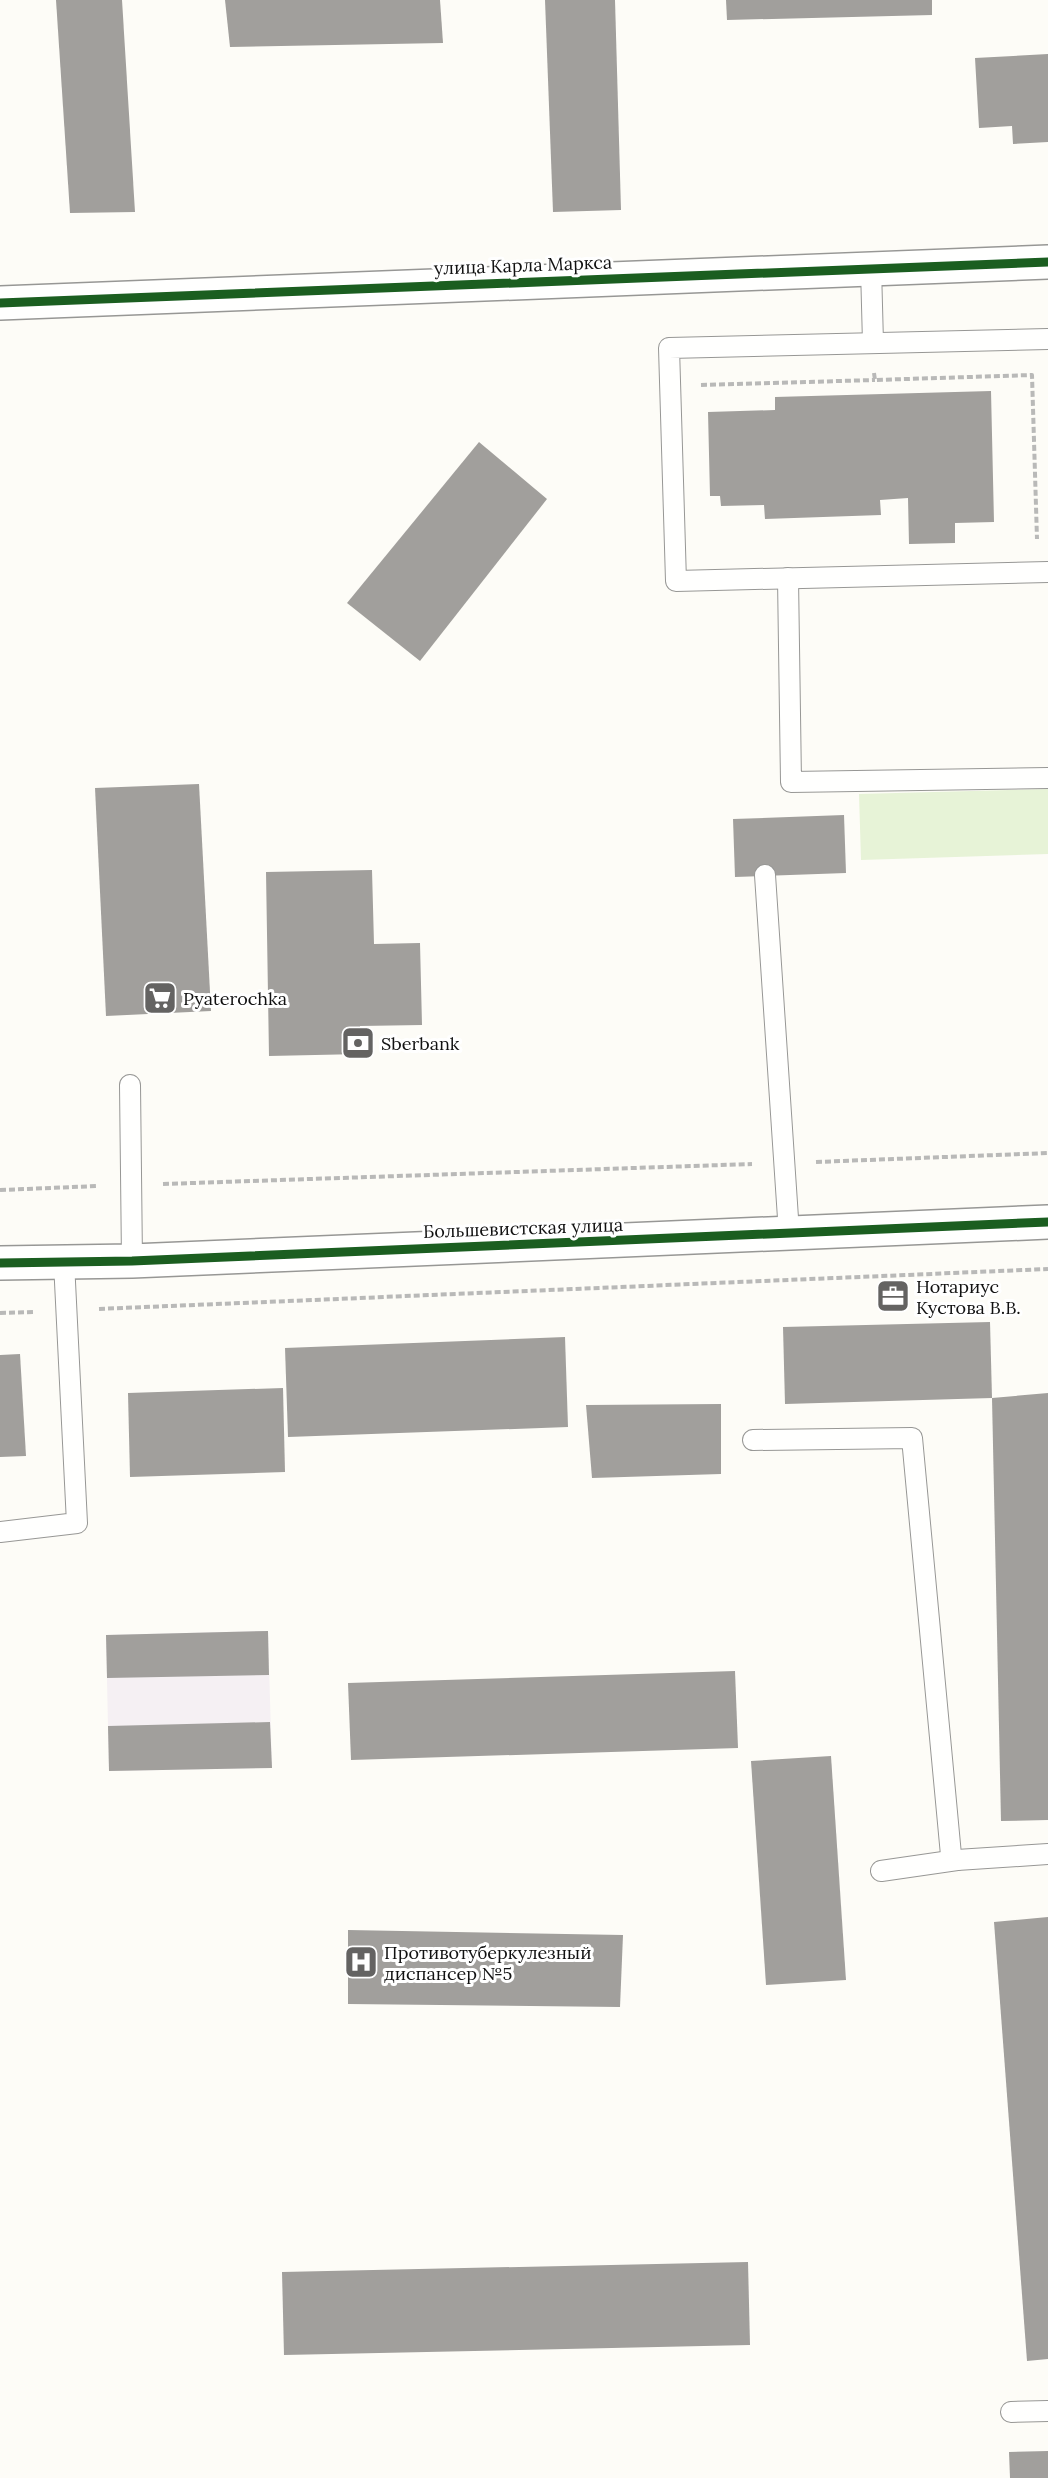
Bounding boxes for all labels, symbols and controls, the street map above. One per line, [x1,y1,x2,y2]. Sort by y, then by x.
street label: улица Карла Маркса [433,250,613,280]
supermarket icon: Pyaterochka [142,980,178,1016]
place label: Pyaterochka [183,987,287,1010]
bank icon: Sberbank [340,1025,376,1061]
place label: Sberbank [381,1032,460,1055]
street label: Большевистская улица [423,1213,623,1243]
place label: Нотариус Кустова В.В. [916,1275,1021,1319]
office icon: Нотариус Кустова В.В. [875,1278,911,1314]
place label: Противотуберкулезный диспансер №5 [384,1941,591,1985]
hospital icon: Противотуберкулезный диспансер №5 [343,1944,379,1980]

